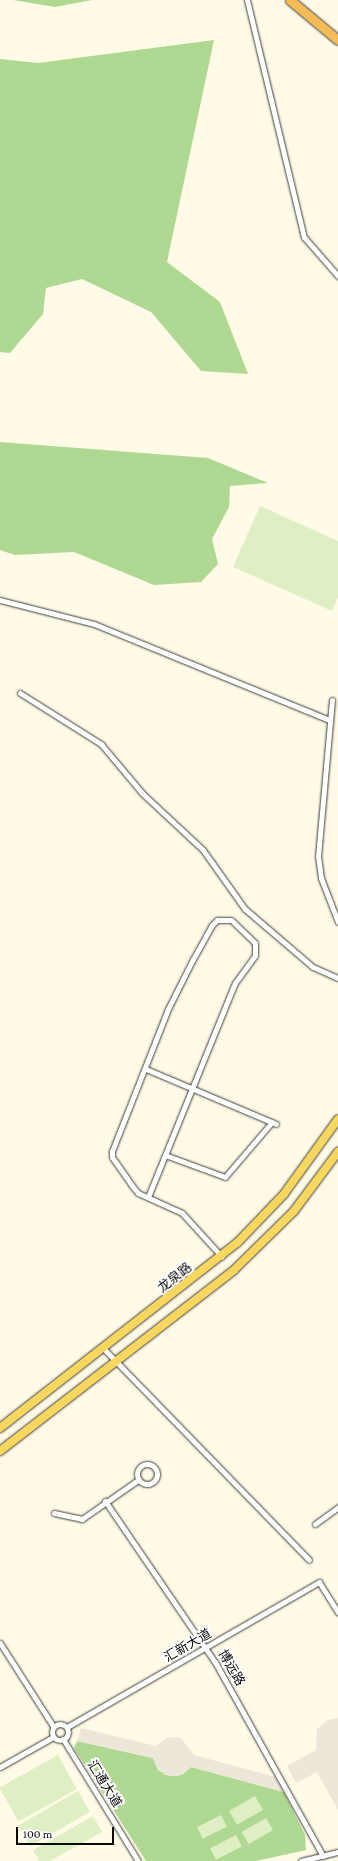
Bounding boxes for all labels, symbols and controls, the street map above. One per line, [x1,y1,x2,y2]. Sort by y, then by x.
street label: 龙泉路 [155,1260,195,1296]
street label: 汇新大道 [162,1626,214,1666]
street label: 博远路 [214,1647,248,1689]
street label: 汇通大道 [84,1758,124,1810]
scale bar [18,1819,116,1845]
text: 100 m [23,1827,52,1841]

